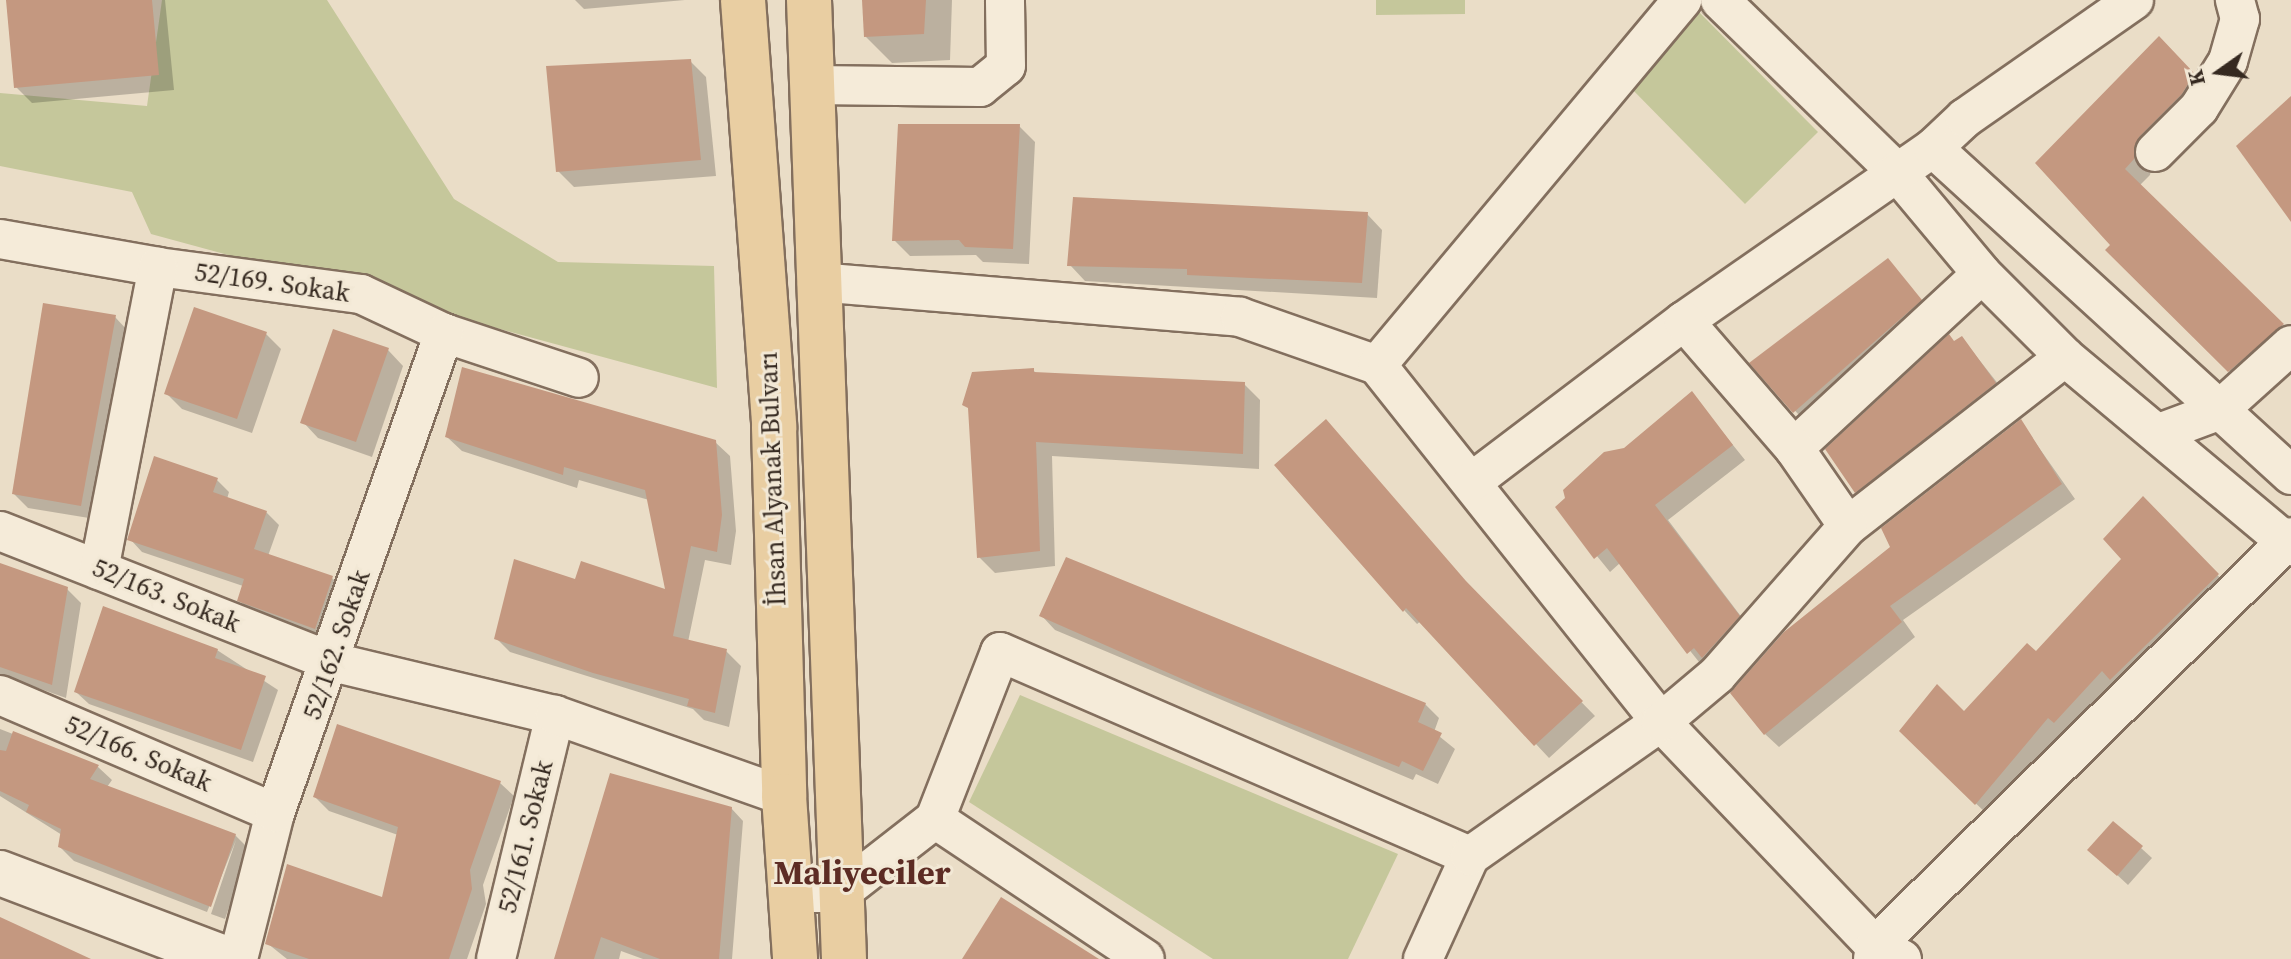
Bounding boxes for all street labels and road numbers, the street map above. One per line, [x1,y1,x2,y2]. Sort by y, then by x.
street label: 52/169. Sokak [192,257,352,309]
street label: İhsan Alyanak Bulvarı [753,351,793,607]
street label: 52/163. Sokak [88,552,244,640]
street label: 52/162. Sokak [297,566,377,724]
street label: 52/166. Sokak [60,709,216,799]
street label: 52/161. Sokak [492,757,560,917]

